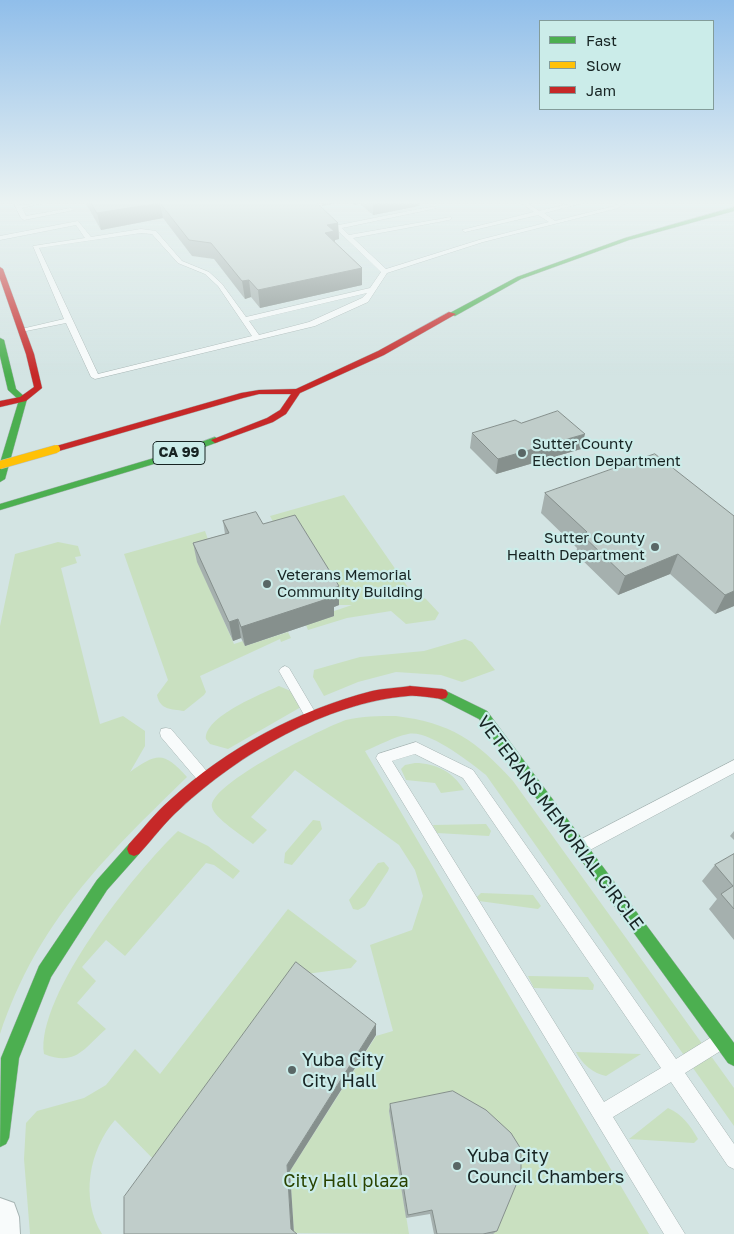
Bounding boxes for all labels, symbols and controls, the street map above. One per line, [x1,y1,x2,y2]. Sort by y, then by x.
legend [539,20,714,110]
text: Fast [586,31,617,49]
text: Slow [586,56,621,74]
text: Jam [586,81,616,99]
place label: Sutter County Election Department [532,435,681,470]
road number: CA 99 [153,442,205,464]
marker: Sutter County Election Department [516,447,528,459]
place label: Sutter County Health Department [507,529,645,564]
marker: Sutter County Health Department [649,541,661,553]
place label: Veterans Memorial Community Building [277,566,423,601]
marker: Veterans Memorial Community Building [261,578,273,590]
street label: VETERANS MEMORIAL CIRCLE [472,712,648,934]
place label: Yuba City City Hall [302,1049,384,1092]
marker: Yuba City City Hall [286,1064,298,1076]
place label: Yuba City Council Chambers [467,1145,624,1188]
marker: Yuba City Council Chambers [451,1160,463,1172]
park label: City Hall plaza [283,1170,409,1192]

